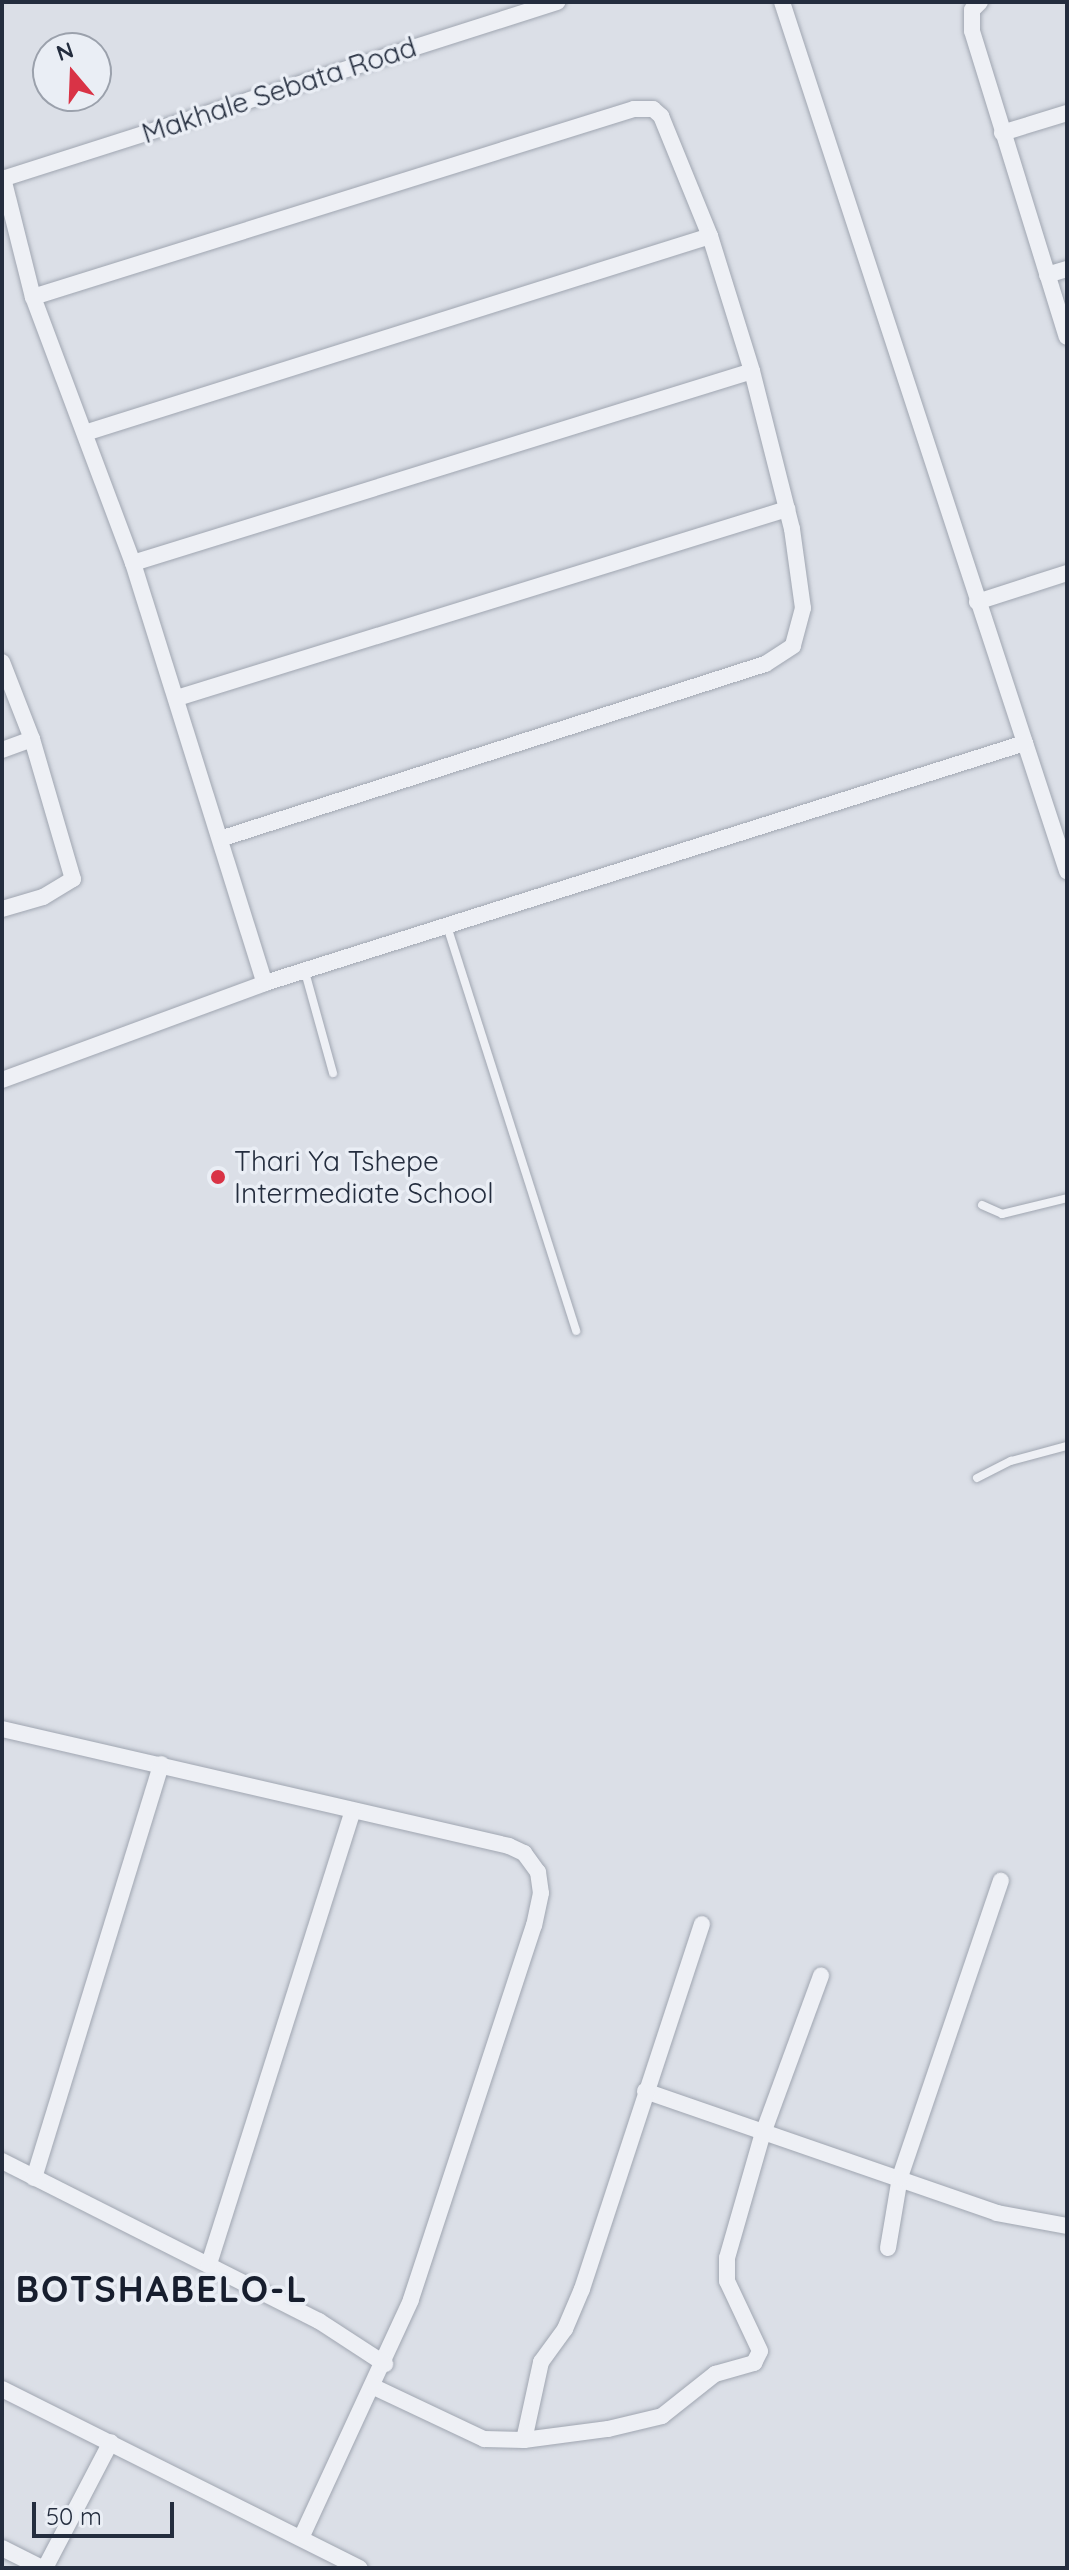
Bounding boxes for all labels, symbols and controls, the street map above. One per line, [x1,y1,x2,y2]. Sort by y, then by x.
street label: Makhale Sebata Road [138,30,420,150]
north arrow [32,32,112,112]
text: N [53,35,77,67]
place label: Thari Ya Tshepe Intermediate School [234,1144,494,1210]
marker: Thari Ya Tshepe Intermediate School [209,1168,227,1186]
district label: BOTSHABELO-L [16,2267,308,2311]
scale bar [36,2486,178,2536]
text: 50 m [46,2501,102,2531]

